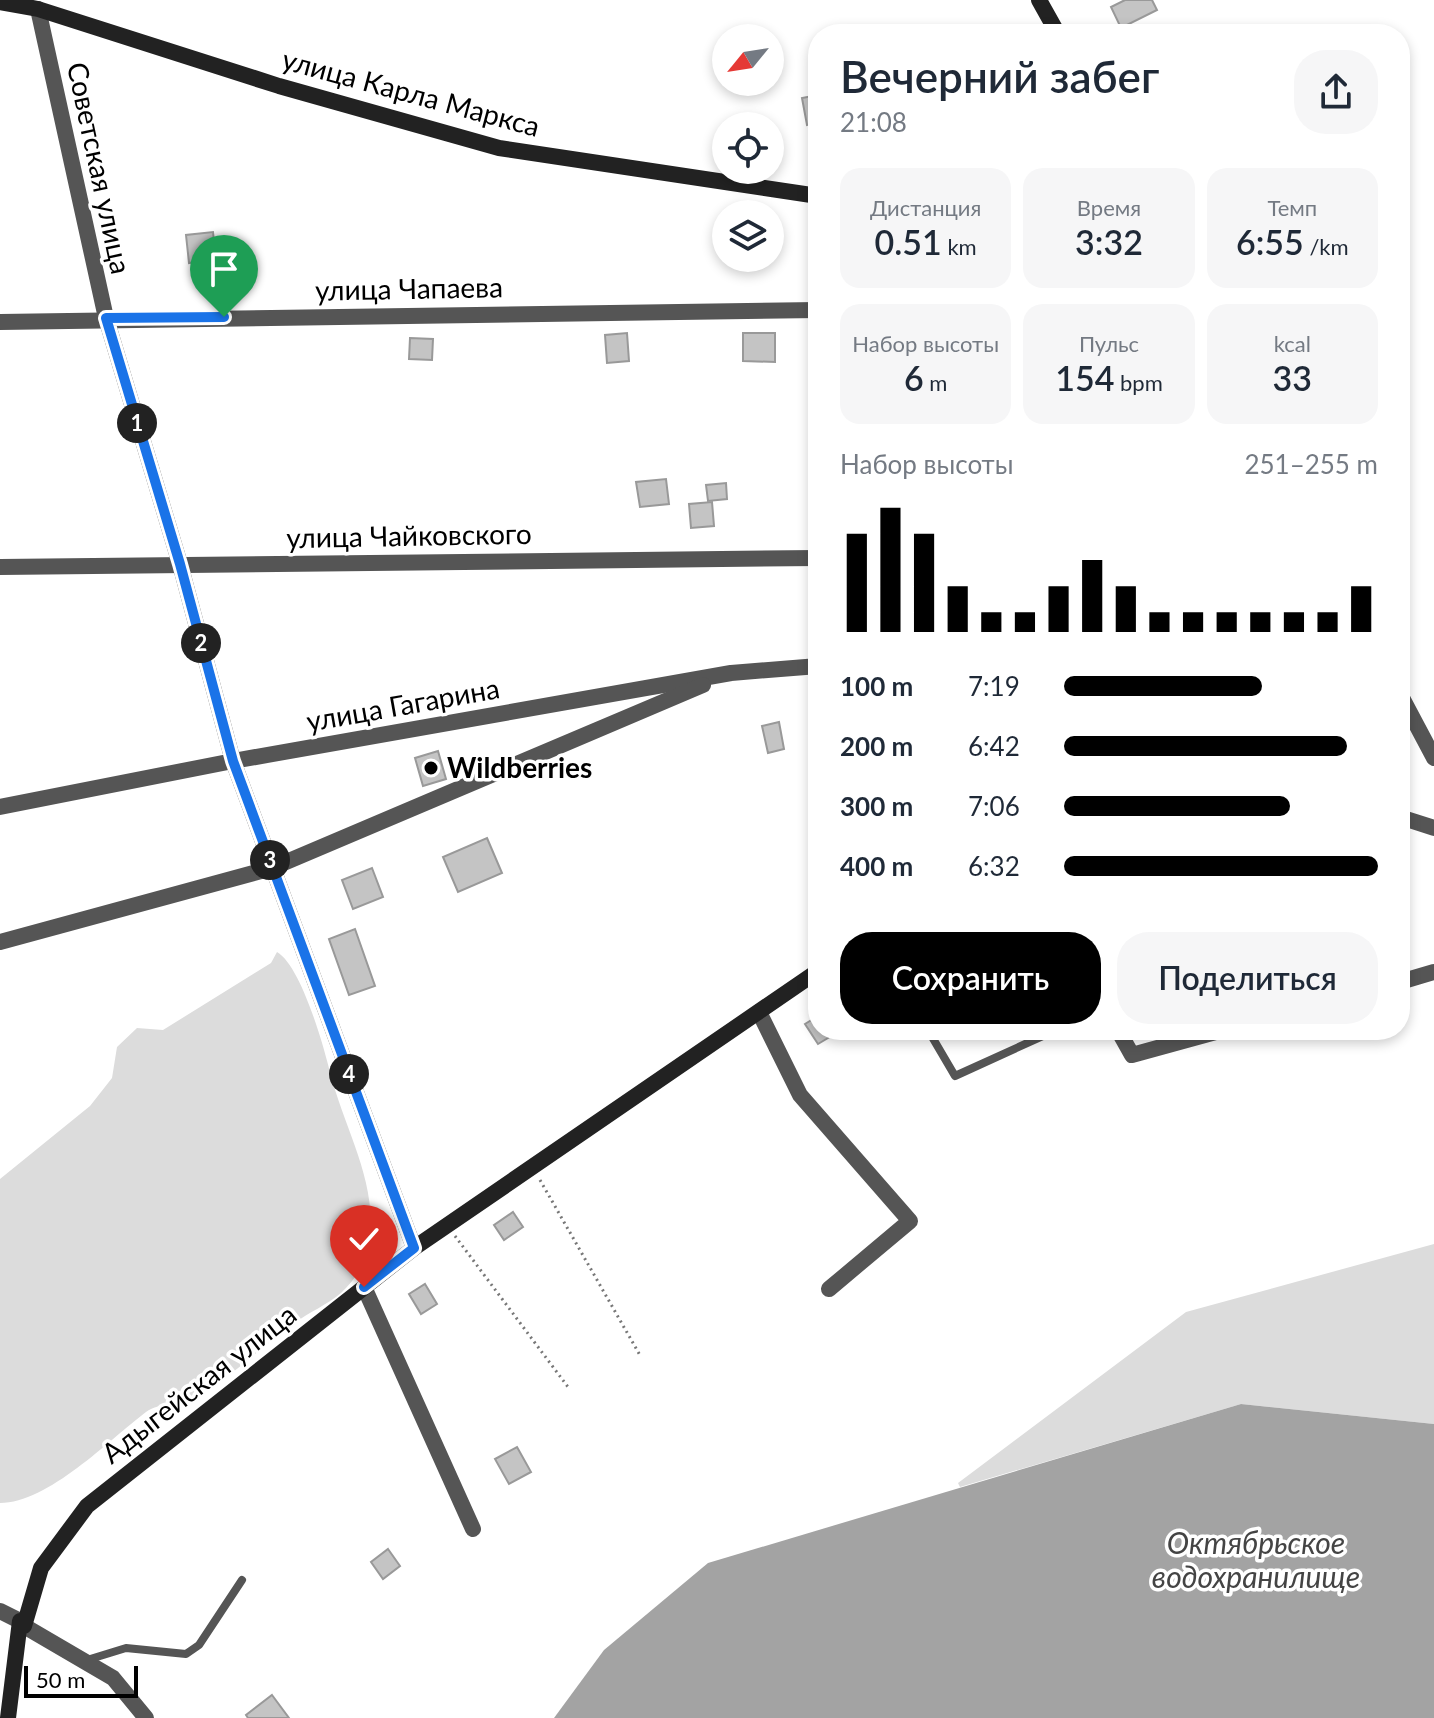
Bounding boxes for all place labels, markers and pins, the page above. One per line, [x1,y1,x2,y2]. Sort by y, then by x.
pin [190,235,258,317]
pin: 1 [117,403,157,443]
pin: 2 [181,623,221,663]
place label: Wildberries [447,750,592,784]
marker: Wildberries [422,759,440,777]
pin: 3 [250,840,290,880]
pin: 4 [329,1054,369,1094]
pin [330,1205,398,1287]

